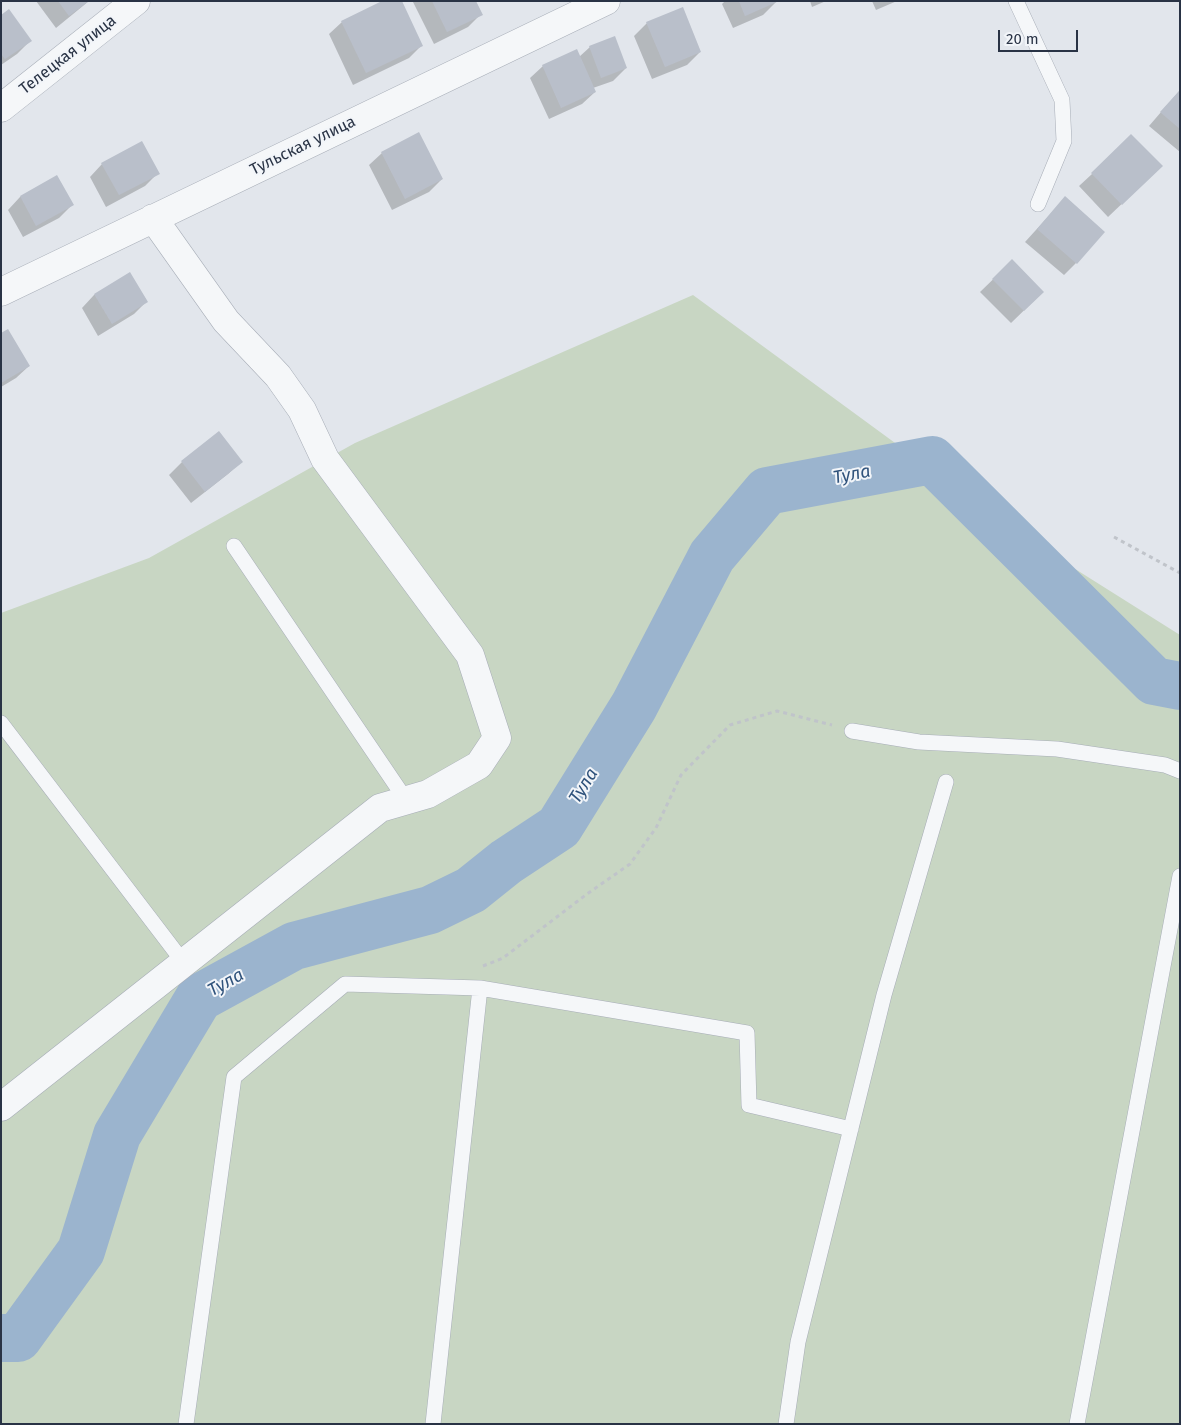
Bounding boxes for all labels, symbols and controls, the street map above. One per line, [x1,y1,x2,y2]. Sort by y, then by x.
street label: Телецкая улица [16,11,120,99]
scale bar [1001,20,1081,52]
text: 20 m [1006,30,1039,48]
street label: Тульская улица [247,112,359,180]
water label: Тула [832,461,872,489]
water label: Тула [565,764,603,808]
water label: Тула [204,964,248,1002]

